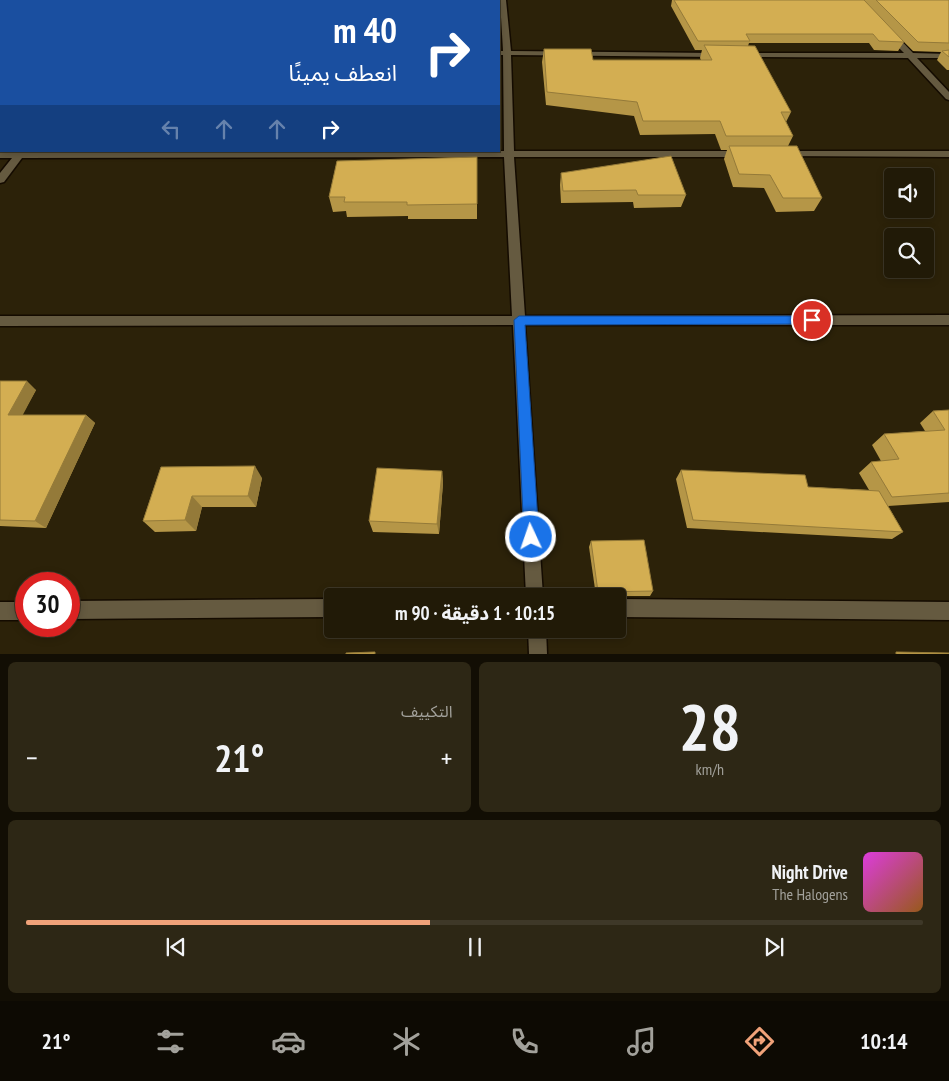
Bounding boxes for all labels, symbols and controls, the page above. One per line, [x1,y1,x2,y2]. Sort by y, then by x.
text: 40 m [333,7,397,53]
icon: right [415,20,480,85]
text: انعطف يمينًا [288,59,397,87]
icon: left [157,115,185,143]
icon: ahead [210,115,238,143]
icon: ahead [263,115,291,143]
icon: right [316,115,344,143]
map controls [884,168,934,278]
button: sound [884,168,934,218]
button: search [884,228,934,278]
pin [791,299,833,341]
icon: arrive [798,306,826,334]
position arrow [504,510,556,562]
speed limit sign: 30 [15,572,80,637]
text: 10:15 · 1 دقيقة · 90 m [395,601,555,625]
text: 28 [679,684,741,768]
text: التكييف [401,701,453,721]
text: 21° [214,733,264,782]
text: − [26,739,38,776]
text: + [441,739,452,776]
text: km/h [696,759,724,779]
text: Night Drive [771,860,848,884]
text: The Halogens [772,884,848,904]
icon: previous [162,933,190,961]
icon: pause [461,933,489,961]
icon: next [760,933,788,961]
icon: filters [153,1024,188,1059]
icon: car [271,1024,306,1059]
icon: climate [389,1024,424,1059]
icon: phone [507,1024,542,1059]
icon: music [624,1024,659,1059]
icon: directions [742,1024,777,1059]
text: 21° [42,1027,71,1055]
text: 10:14 [860,1027,908,1055]

